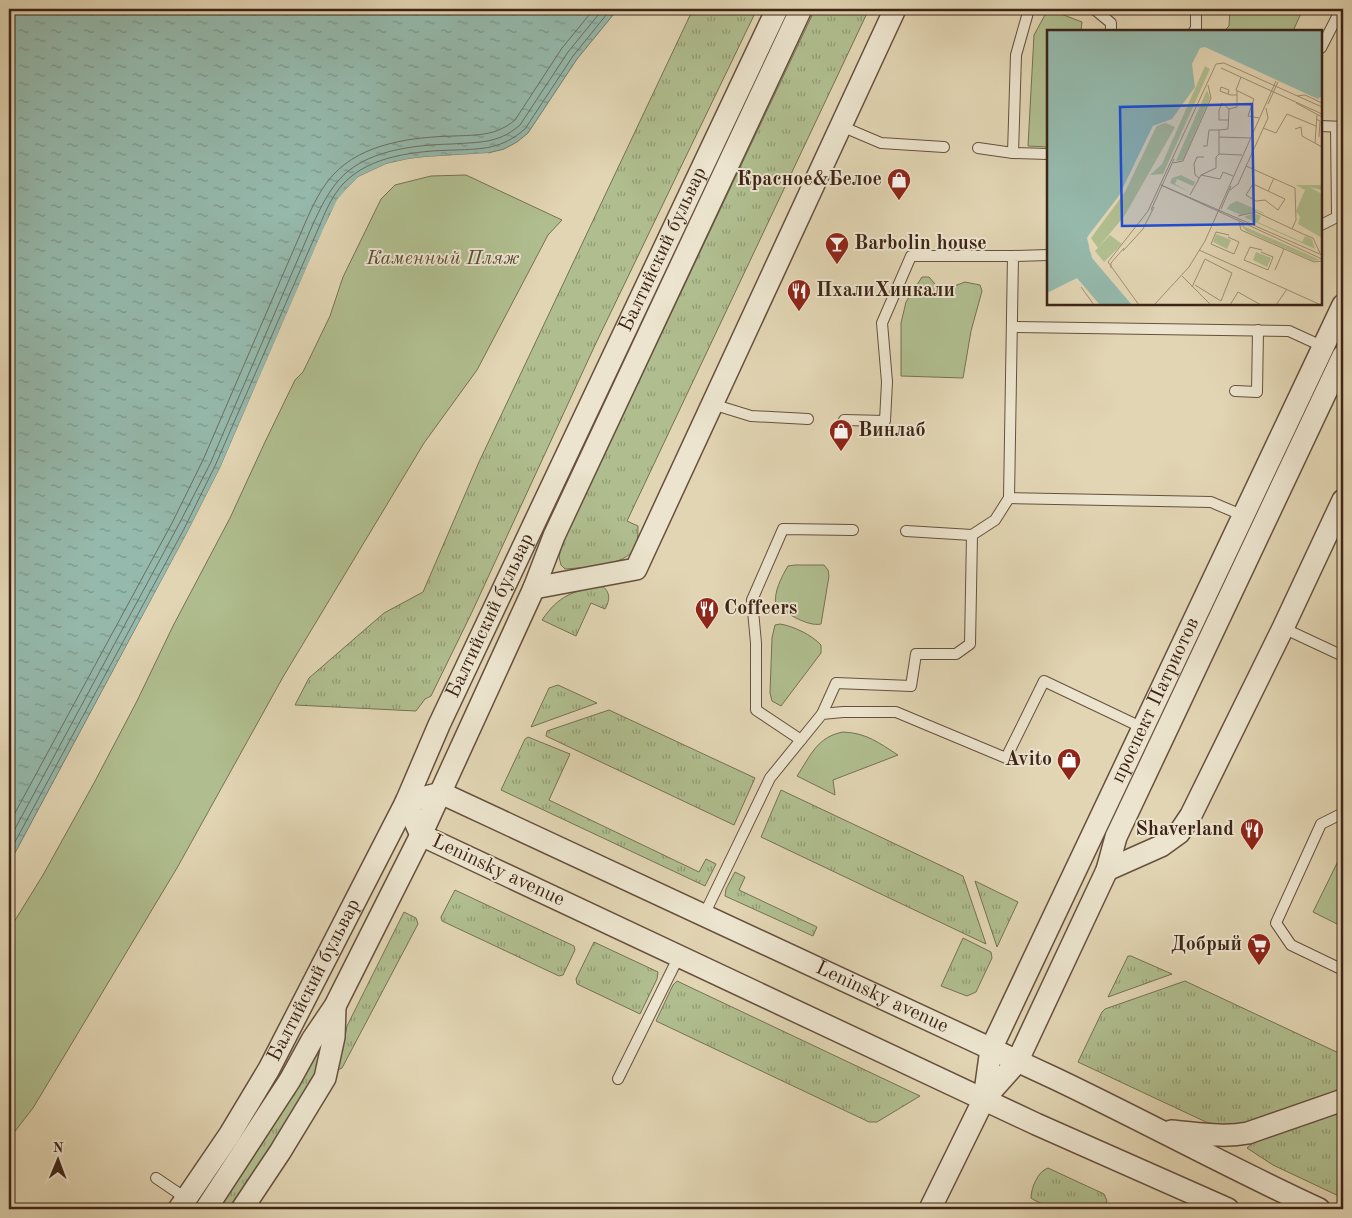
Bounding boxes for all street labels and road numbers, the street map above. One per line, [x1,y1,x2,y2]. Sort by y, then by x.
street label: Балтийский бульвар [616,164,711,335]
street label: Балтийский бульвар [443,530,538,701]
street label: проспект Патриотов [1108,615,1203,786]
street label: Leninsky avenue [429,832,567,910]
street label: Балтийский бульвар [264,896,364,1065]
street label: Leninsky avenue [813,958,951,1037]

